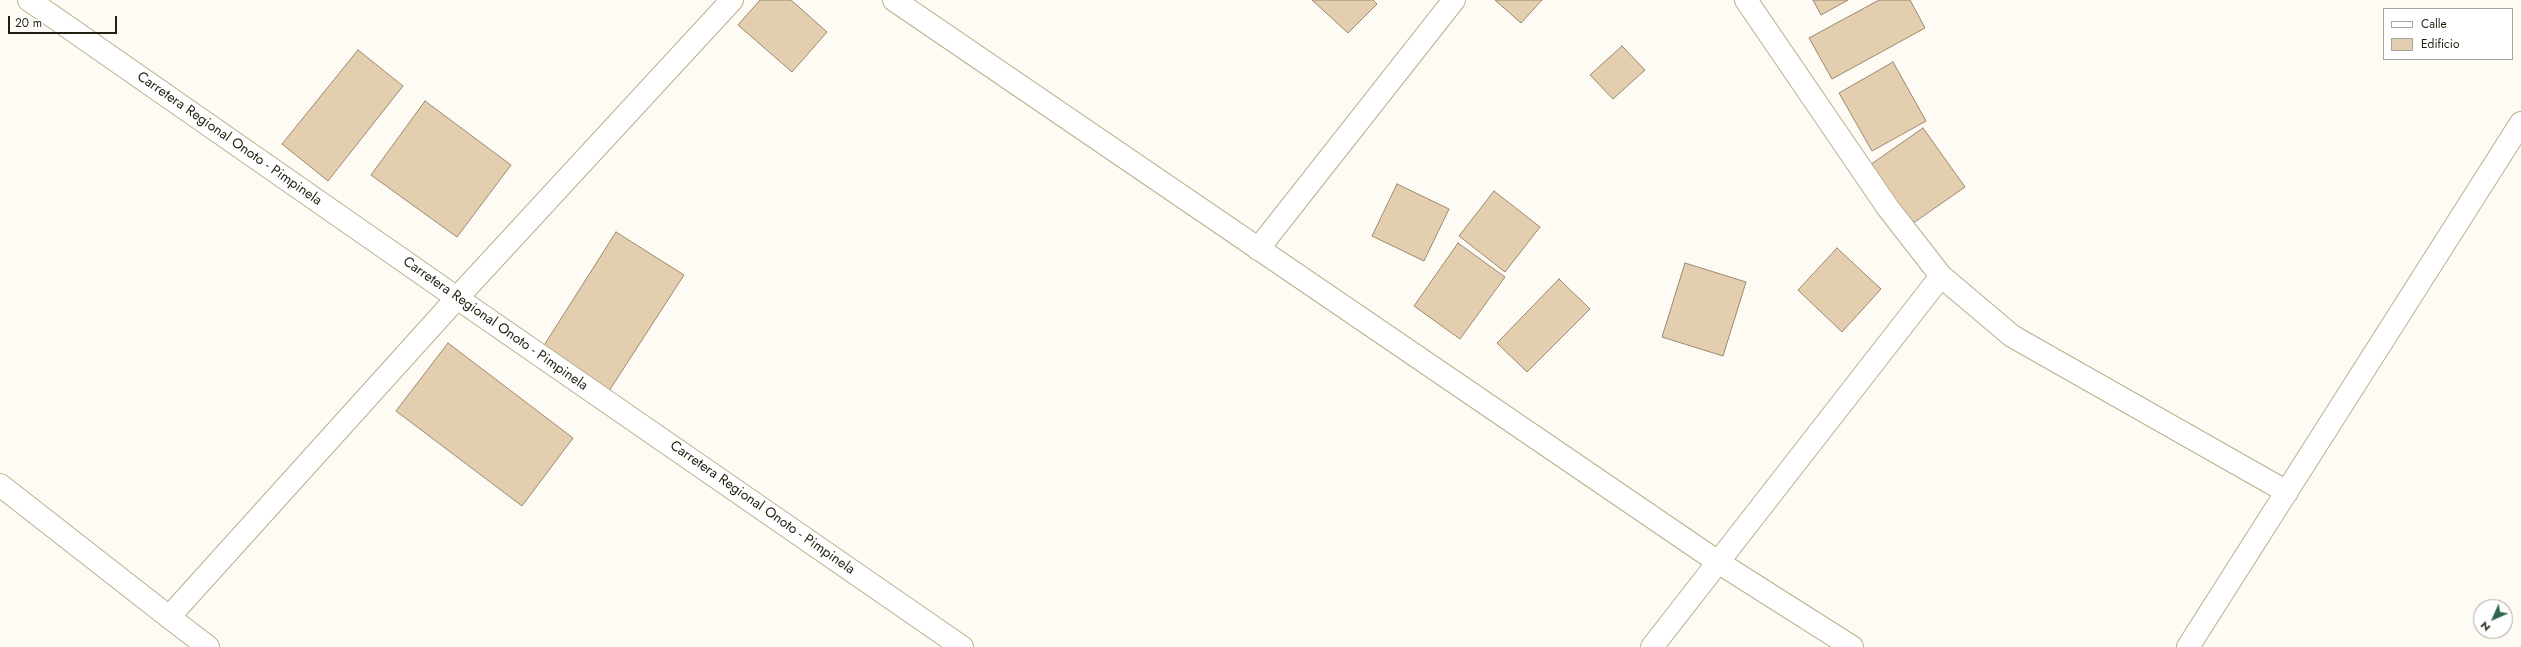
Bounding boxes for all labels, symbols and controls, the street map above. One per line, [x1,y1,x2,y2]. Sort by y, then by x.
scale bar [10,8,119,34]
legend [2383,8,2513,60]
text: 20 m [15,14,42,32]
text: Calle [2421,15,2447,33]
text: Edificio [2421,35,2460,53]
street label: Carretera Regional Onoto - Pimpinela [133,69,325,209]
street label: Carretera Regional Onoto - Pimpinela [399,254,591,394]
street label: Carretera Regional Onoto - Pimpinela [666,438,858,578]
north arrow [2473,599,2513,639]
text: N [2476,618,2494,636]

